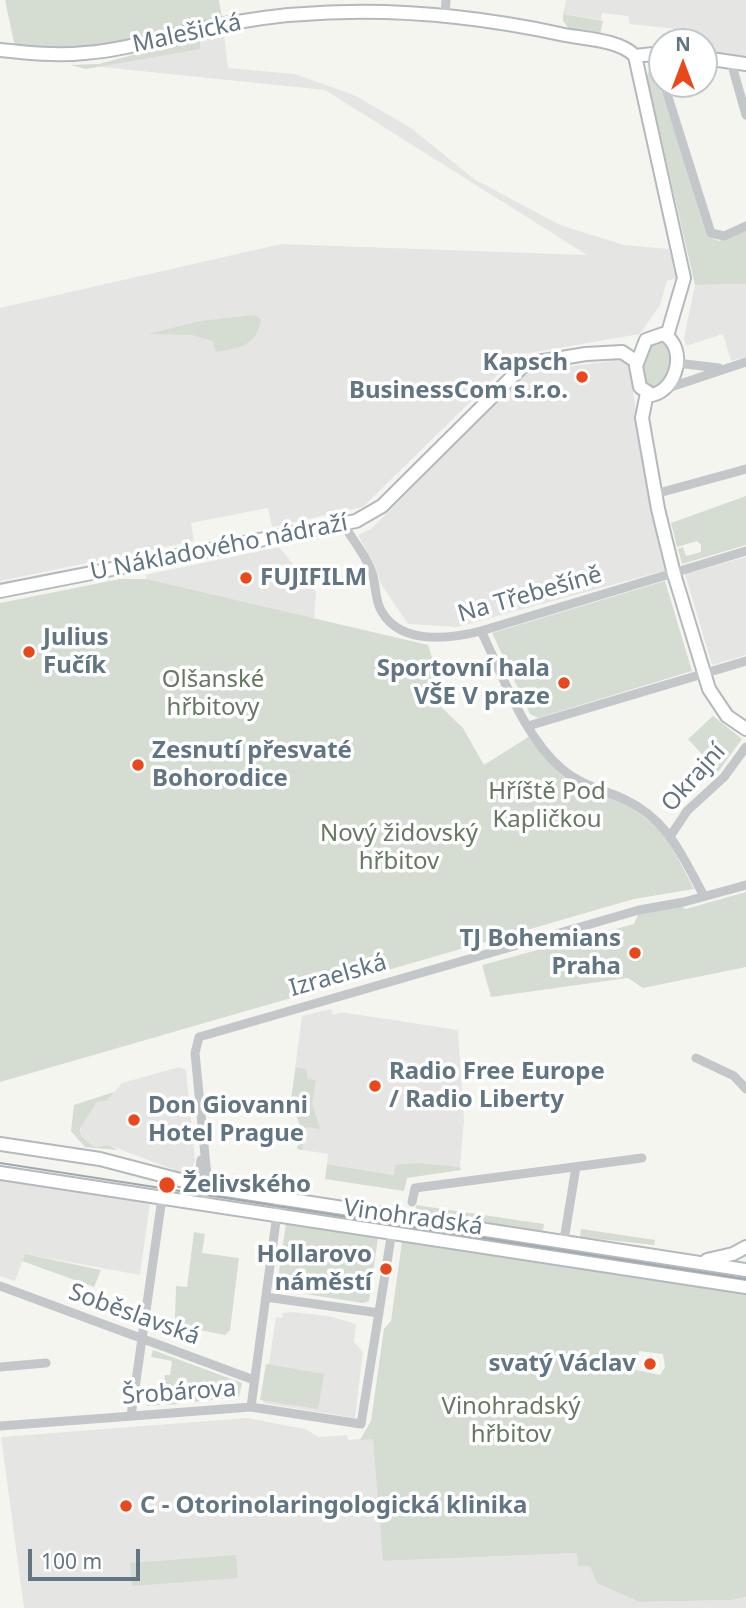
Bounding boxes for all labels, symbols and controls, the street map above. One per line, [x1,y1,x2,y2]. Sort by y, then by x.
street label: Malešická [130,8,244,60]
north arrow [648,28,718,98]
text: N [675,31,691,57]
place label: Kapsch BusinessCom s.r.o. [349,349,568,405]
marker: Kapsch BusinessCom s.r.o. [574,369,590,385]
street label: U Nákladového nádraží [88,509,350,587]
street label: Na Třebešíně [455,561,605,629]
place label: FUJIFILM [260,564,367,592]
marker: FUJIFILM [238,570,254,586]
place label: Julius Fučík [43,624,109,680]
marker: Julius Fučík [21,644,37,660]
place label: Sportovní hala VŠE V praze [377,655,550,711]
park label: Olšanské hřbitovy [162,666,264,722]
marker: Sportovní hala VŠE V praze [556,675,572,691]
place label: Zesnutí přesvaté Bohorodice [152,737,352,793]
street label: Okrajní [656,738,732,818]
marker: Zesnutí přesvaté Bohorodice [130,757,146,773]
park label: Hříště Pod Kapličkou [488,778,606,834]
park label: Nový židovský hřbitov [320,820,478,876]
place label: TJ Bohemians Praha [459,925,621,981]
marker: TJ Bohemians Praha [627,945,643,961]
street label: Izraelská [286,948,390,1004]
place label: Radio Free Europe / Radio Liberty [389,1058,605,1114]
marker: Radio Free Europe / Radio Liberty [367,1078,383,1094]
place label: Don Giovanni Hotel Prague [148,1092,308,1148]
marker: Don Giovanni Hotel Prague [126,1112,142,1128]
place label: Želivského [183,1171,311,1199]
marker: Želivského [157,1175,177,1195]
street label: Vinohradská [342,1194,484,1242]
place label: Hollarovo náměstí [256,1241,372,1297]
marker: Hollarovo náměstí [378,1261,394,1277]
street label: Soběslavská [65,1278,203,1352]
place label: svatý Václav [488,1350,636,1378]
marker: svatý Václav [642,1356,658,1372]
street label: Šrobárova [121,1375,237,1411]
park label: Vinohradský hřbitov [442,1393,580,1449]
place label: C - Otorinolaringologická klinika [140,1492,527,1520]
marker: C - Otorinolaringologická klinika [118,1498,134,1514]
scale bar [32,1534,144,1578]
text: 100 m [41,1547,102,1575]

